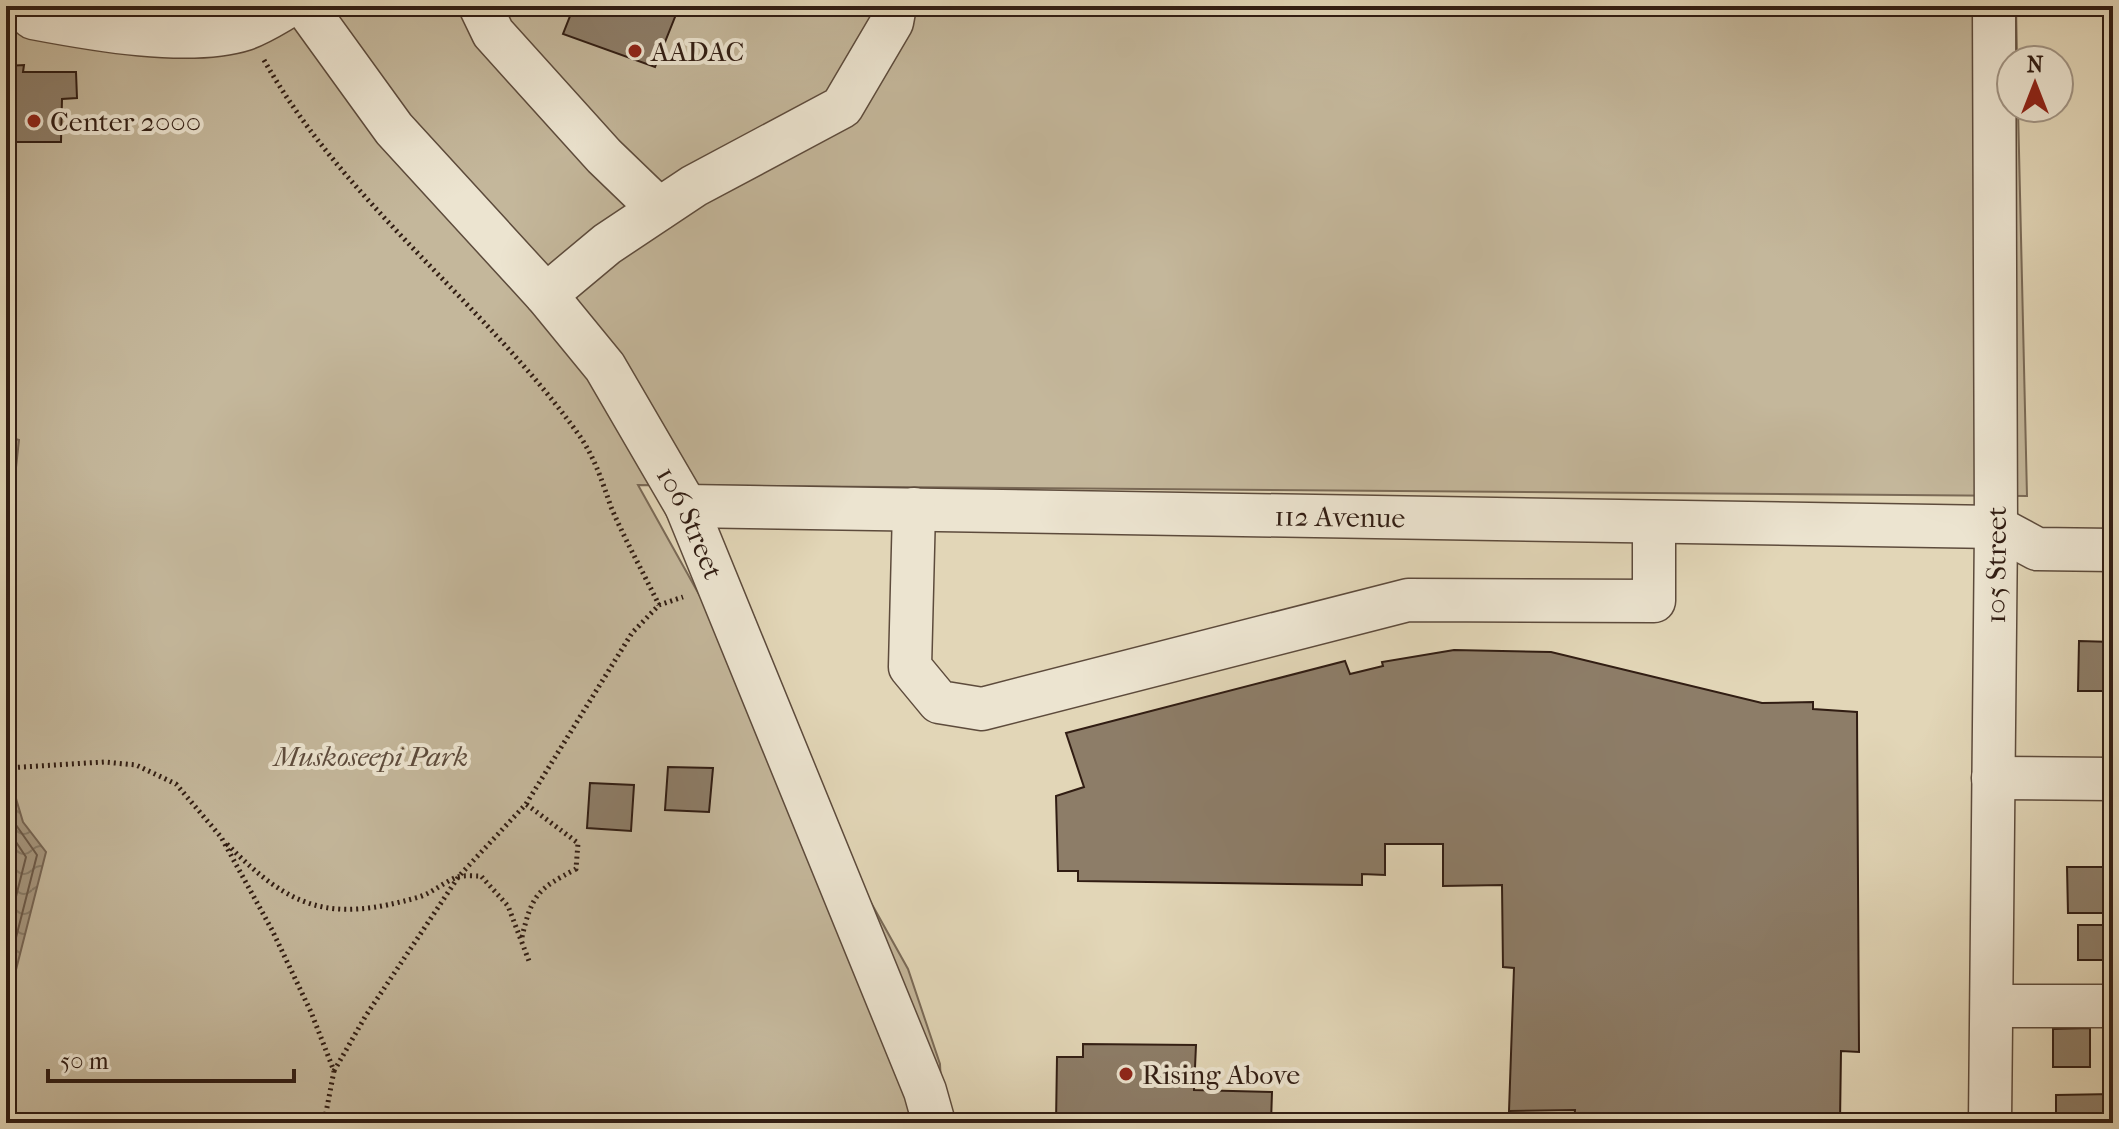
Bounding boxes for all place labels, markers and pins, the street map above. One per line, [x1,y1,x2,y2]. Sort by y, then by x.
place label: AADAC [650,35,744,68]
marker: AADAC [626,42,644,60]
place label: Center 2000 [50,105,201,138]
marker: Center 2000 [25,112,43,130]
place label: Rising Above [1142,1058,1300,1091]
marker: Rising Above [1117,1065,1135,1083]

